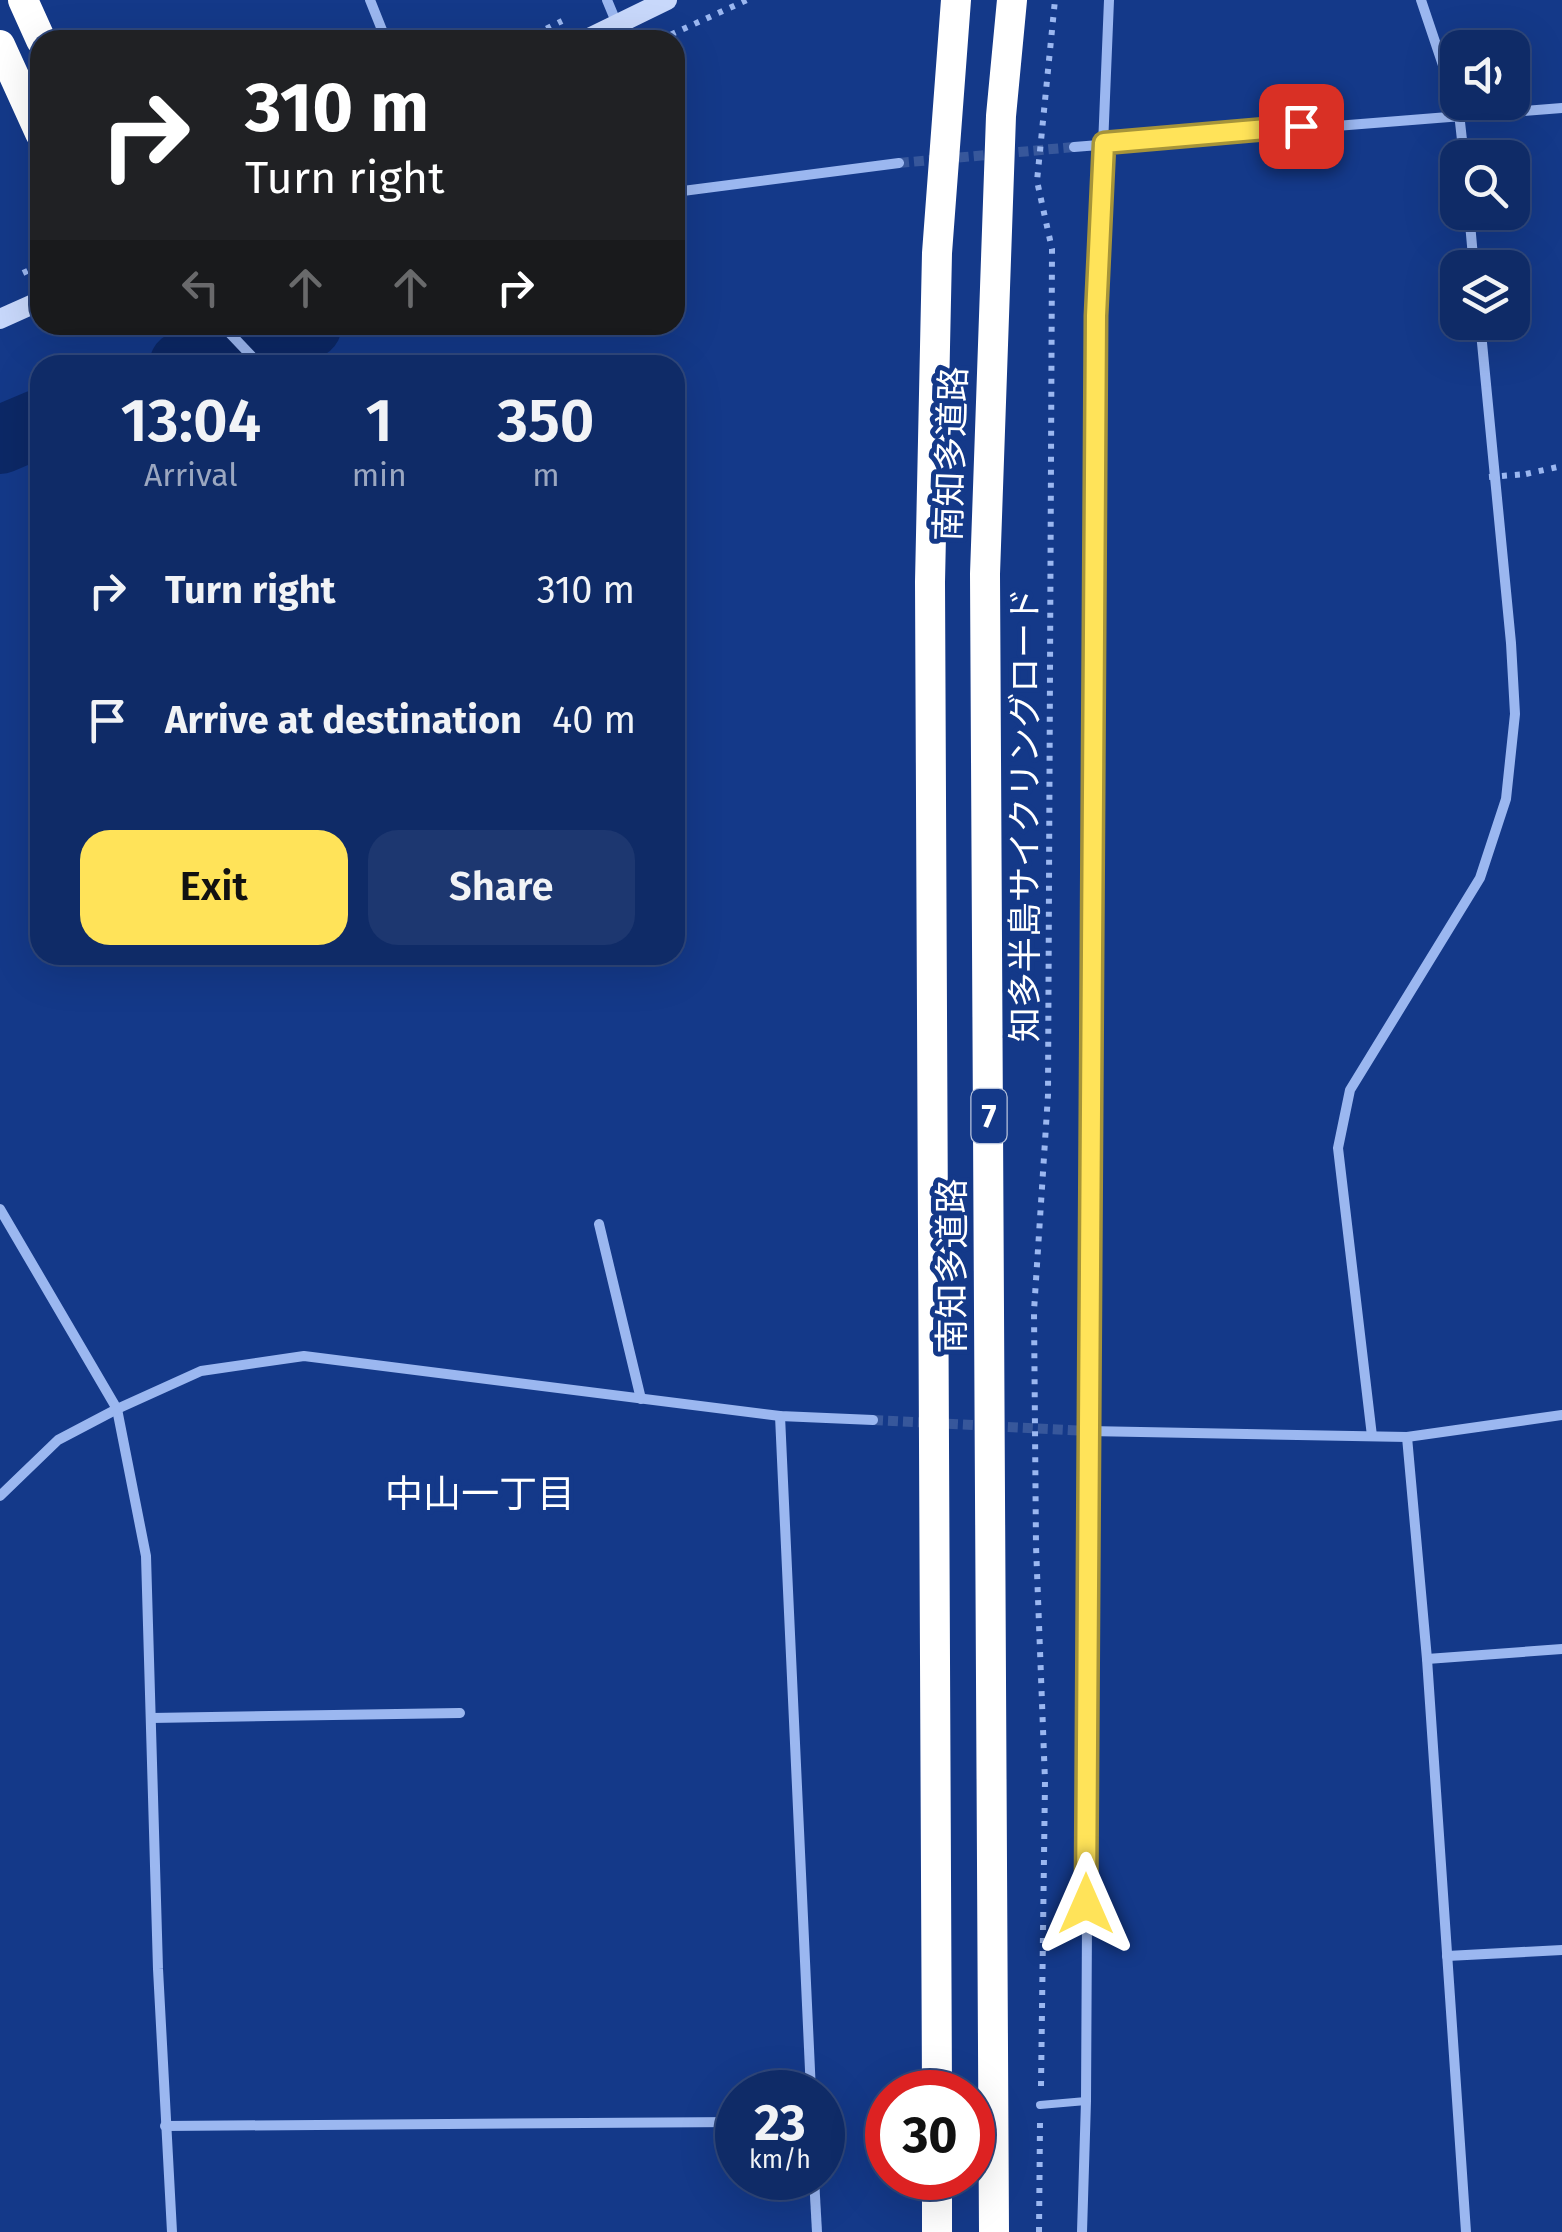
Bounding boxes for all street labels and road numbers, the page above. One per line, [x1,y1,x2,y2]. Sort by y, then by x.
street label: 南知多道路 [927,366,975,542]
street label: 知多半島サイクリングロード [1004,588,1046,1042]
road number: 7 [972,1089,1006,1143]
street label: 南知多道路 [931,1178,973,1354]

